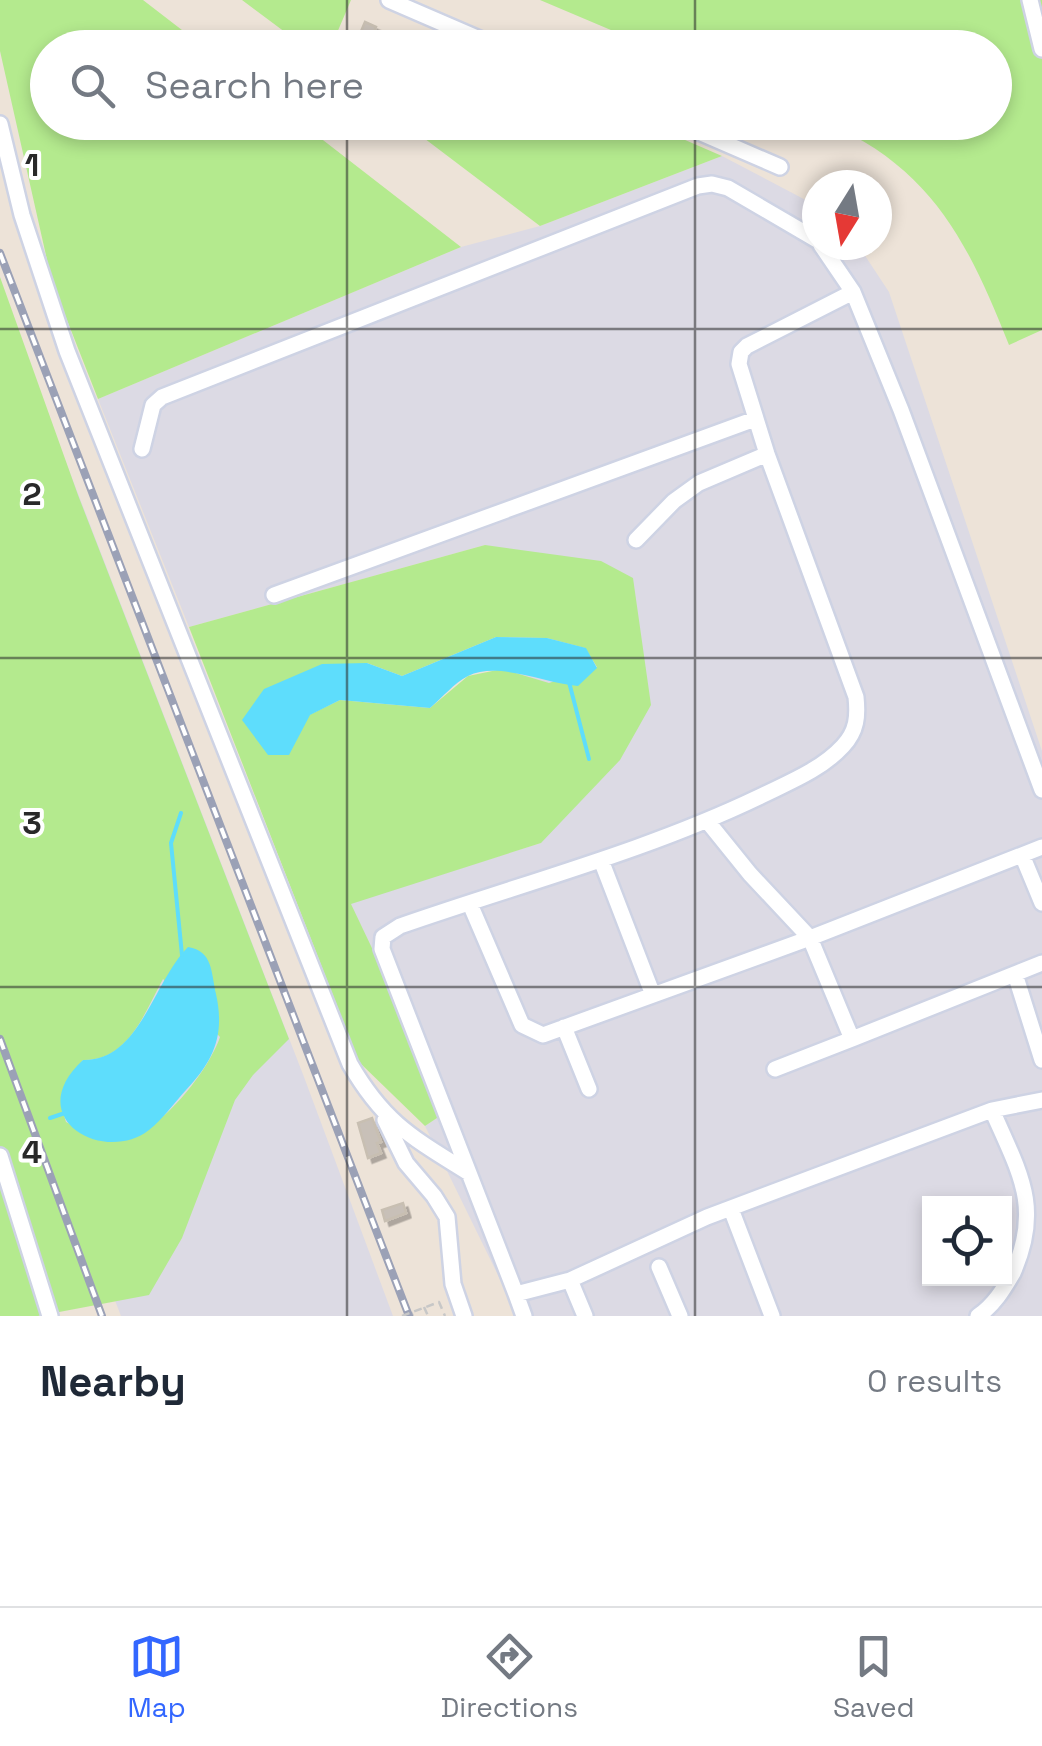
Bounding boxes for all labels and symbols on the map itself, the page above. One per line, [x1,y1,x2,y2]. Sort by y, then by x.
text: 1 [25,145,39,185]
north arrow [802,170,892,260]
text: 2 [22,474,42,514]
text: 3 [22,803,42,843]
text: 4 [22,1132,42,1172]

